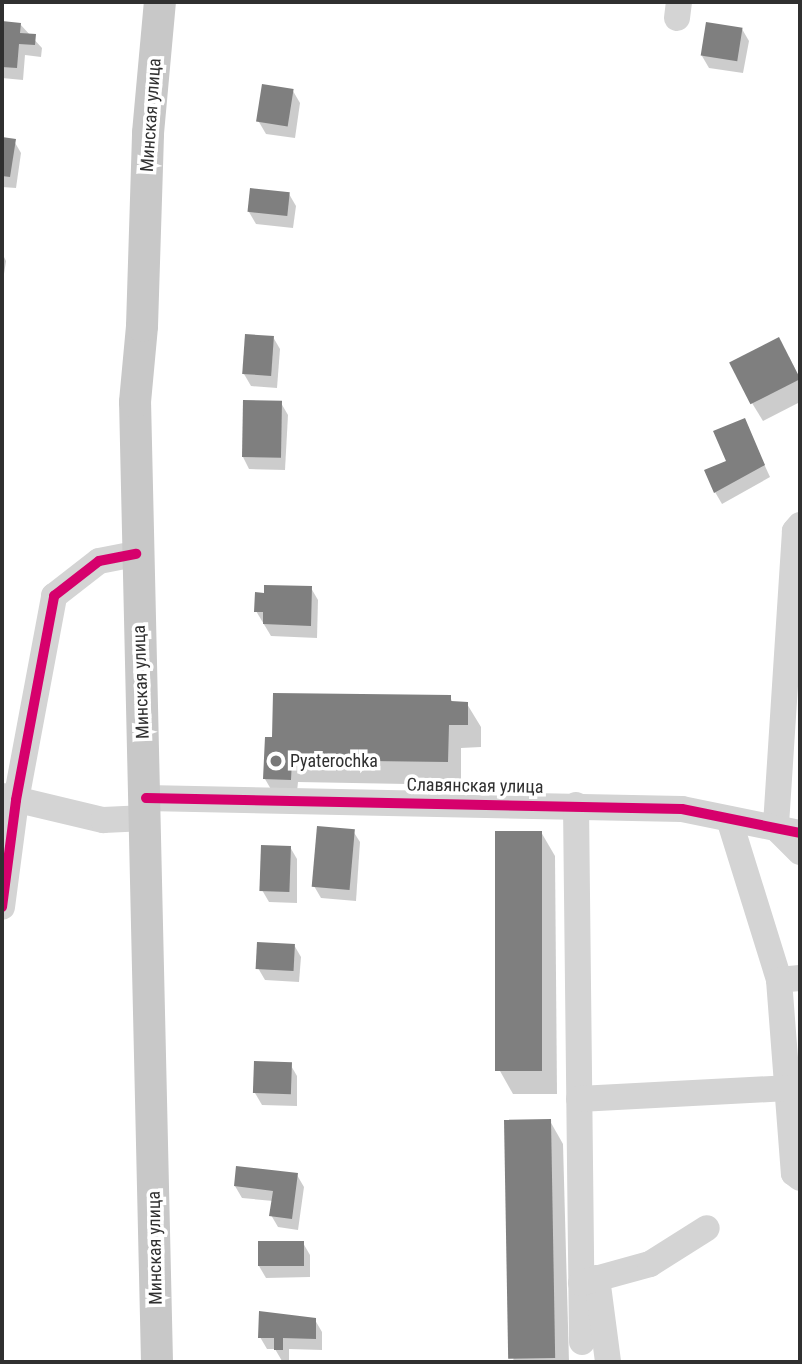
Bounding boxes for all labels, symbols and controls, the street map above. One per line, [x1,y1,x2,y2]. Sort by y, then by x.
street label: Минская улица [136,57,166,173]
street label: Минская улица [128,625,154,739]
place label: Pyaterochka [290,750,378,772]
marker: Pyaterochka [268,753,284,769]
street label: Славянская улица [406,774,544,798]
street label: Минская улица [143,1191,167,1305]

